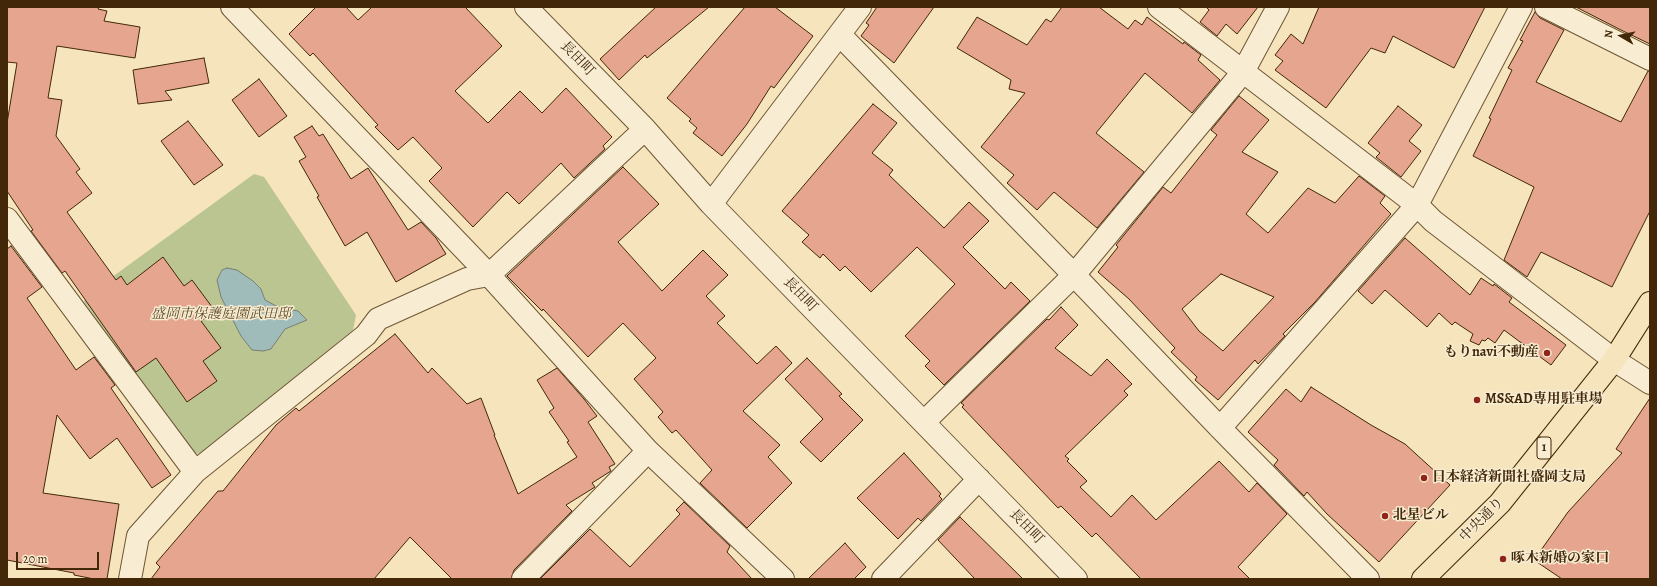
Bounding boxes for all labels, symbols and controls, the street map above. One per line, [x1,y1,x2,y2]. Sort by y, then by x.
north arrow [1601,16,1641,56]
text: N [1601,29,1617,39]
street label: 長田町 [556,38,598,80]
street label: 長田町 [779,274,821,316]
park label: 盛岡市保護庭園武田邸 [151,307,291,323]
place label: もりnavi不動産 [1444,345,1539,361]
marker: もりnavi不動産 [1542,348,1552,358]
place label: MS&AD専用駐車場 [1485,392,1603,408]
marker: MS&AD専用駐車場 [1472,395,1482,405]
road number: 1 [1537,437,1551,459]
place label: 日本経済新聞社盛岡支局 [1432,470,1586,486]
marker: 日本経済新聞社盛岡支局 [1419,473,1429,483]
street label: 中央通り [1456,494,1508,546]
street label: 長田町 [1005,506,1047,548]
place label: 北星ビル [1393,508,1449,524]
marker: 北星ビル [1380,511,1390,521]
scale bar [18,544,101,570]
text: 20 m [23,551,47,567]
place label: 啄木新婚の家口 [1511,551,1609,567]
marker: 啄木新婚の家口 [1498,554,1508,564]

